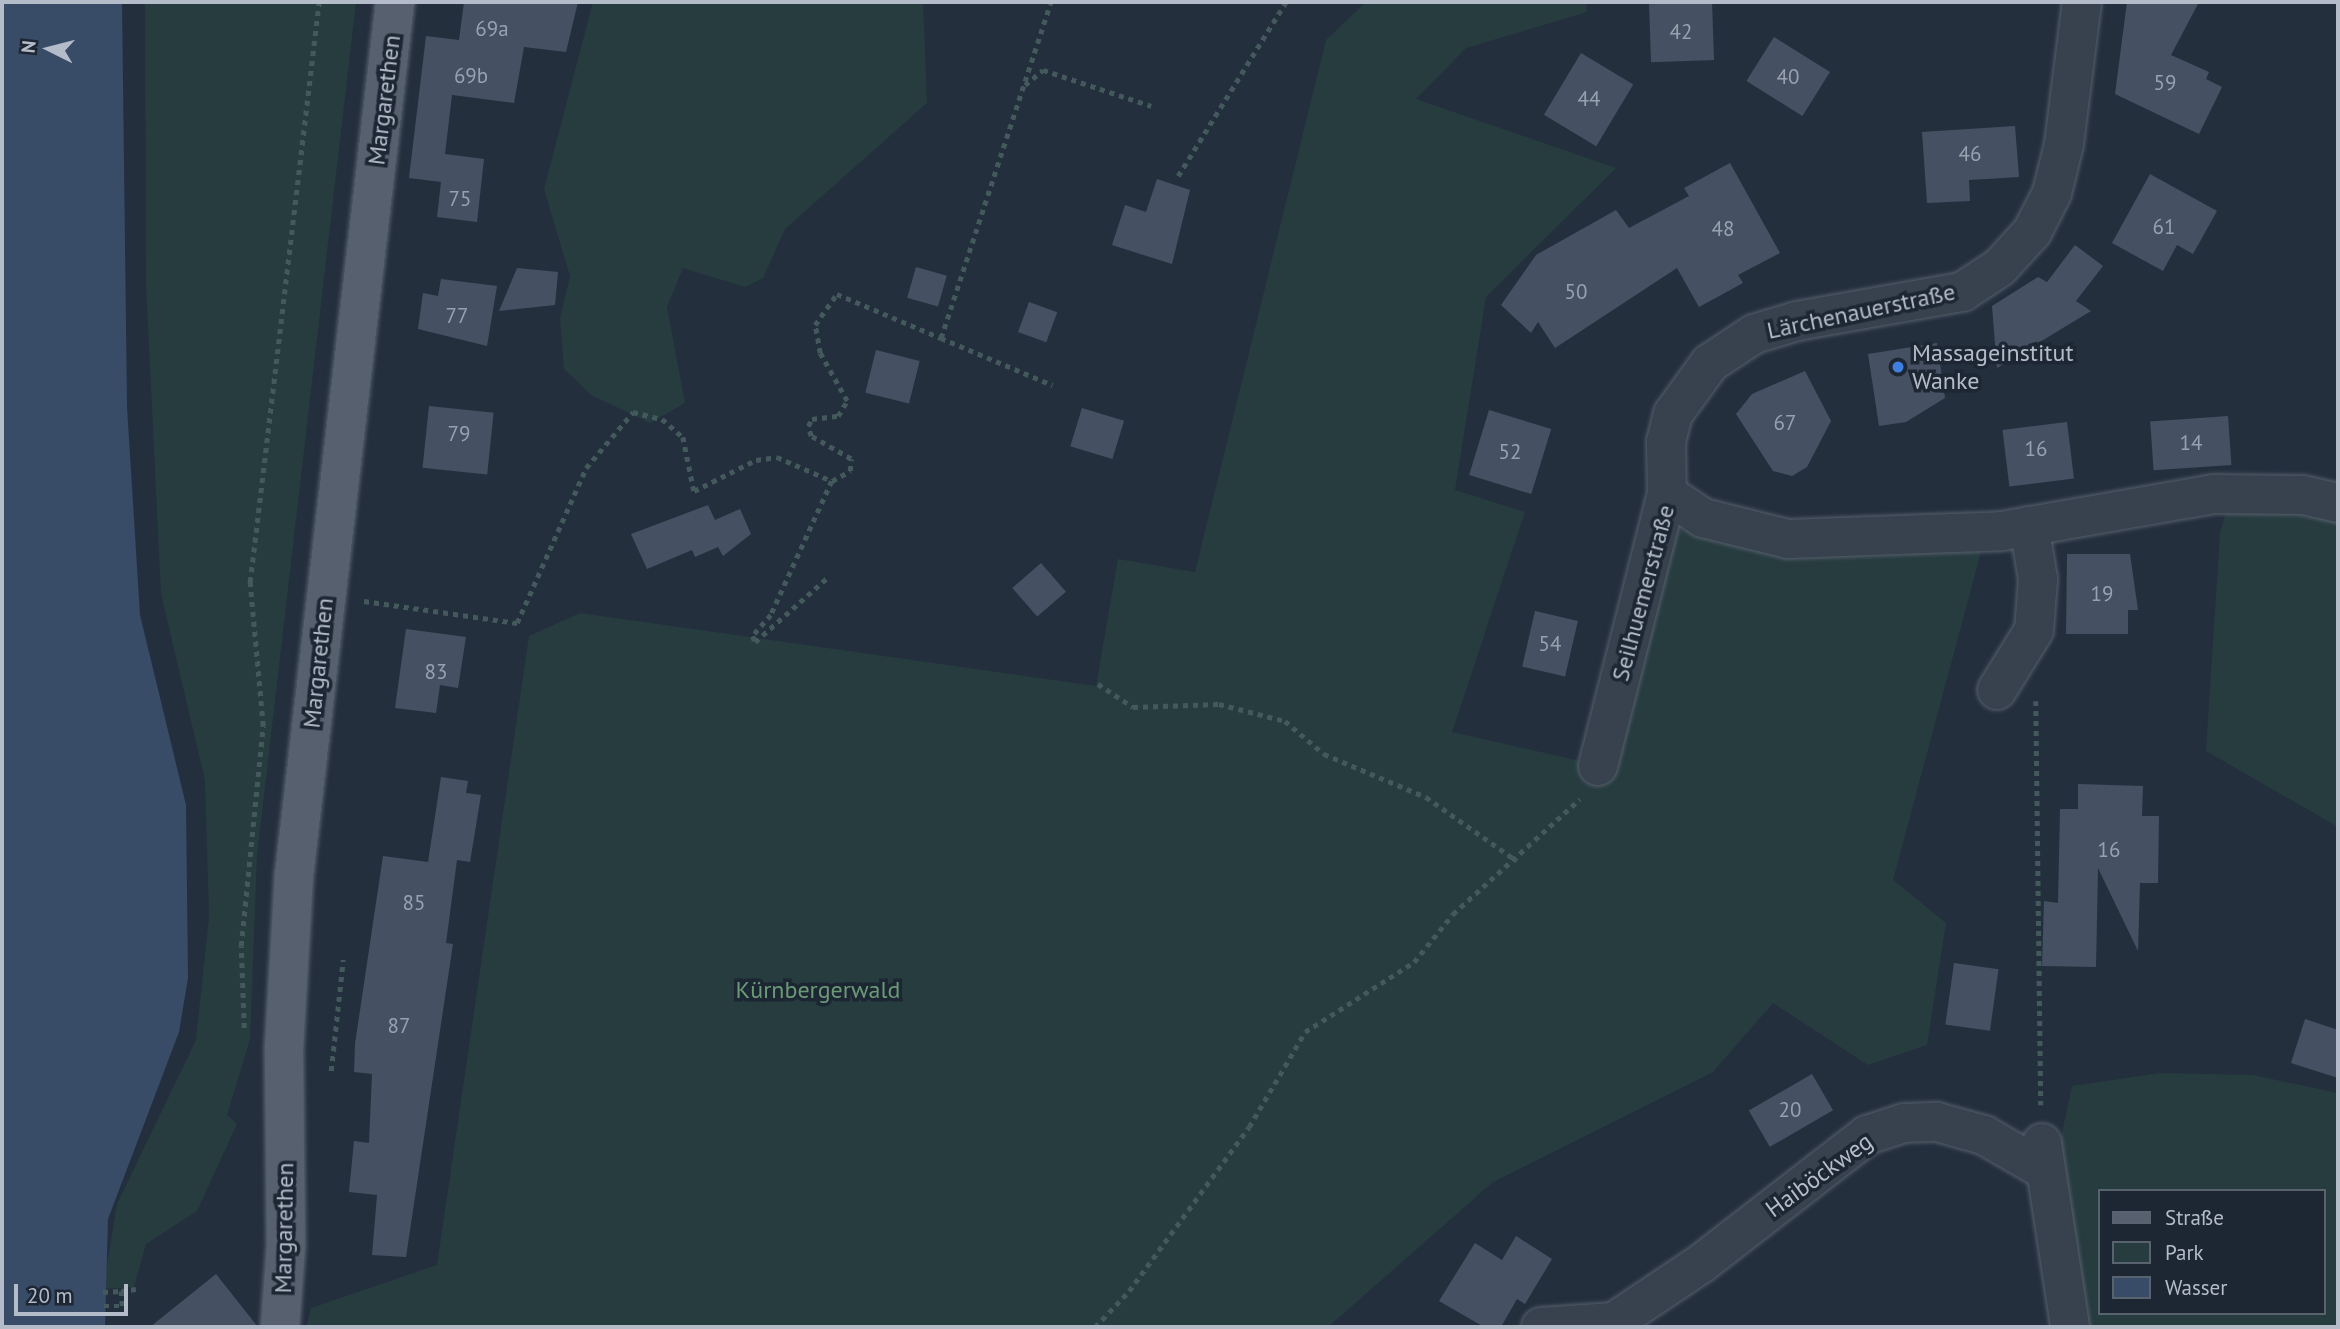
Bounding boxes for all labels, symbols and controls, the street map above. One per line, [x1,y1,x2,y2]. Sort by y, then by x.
north arrow [14,14,84,84]
house number: 69a [475,16,509,42]
house number: 42 [1670,19,1692,45]
street label: Margarethen [362,33,406,167]
text: N [16,39,41,54]
house number: 69b [454,63,488,89]
house number: 40 [1777,64,1799,90]
house number: 59 [2154,70,2176,96]
house number: 44 [1578,86,1600,112]
house number: 46 [1959,141,1981,167]
house number: 75 [449,186,471,212]
house number: 61 [2153,214,2175,240]
house number: 48 [1712,216,1734,242]
street label: Lärchenauerstraße [1764,277,1958,345]
house number: 50 [1565,279,1587,305]
house number: 77 [446,303,468,329]
place label: Massageinstitut Wanke [1912,339,2074,395]
marker: Massageinstitut Wanke [1890,359,1906,375]
house number: 67 [1774,410,1796,436]
house number: 79 [448,421,470,447]
house number: 14 [2180,430,2202,456]
house number: 16 [2025,436,2047,462]
house number: 52 [1499,439,1521,465]
street label: Seilhuemerstraße [1606,502,1680,684]
house number: 19 [2091,581,2113,607]
street label: Margarethen [297,596,339,730]
house number: 54 [1539,631,1561,657]
house number: 83 [425,659,447,685]
house number: 16 [2098,837,2120,863]
house number: 85 [403,890,425,916]
park label: Kürnbergerwald [736,976,900,1004]
house number: 87 [388,1013,410,1039]
house number: 20 [1779,1097,1801,1123]
street label: Haiböckweg [1760,1127,1878,1223]
street label: Margarethen [268,1162,300,1294]
legend [2098,1189,2326,1315]
text: Straße [2165,1204,2224,1231]
text: Park [2165,1239,2204,1266]
scale bar [18,1270,131,1314]
text: Wasser [2165,1274,2227,1301]
text: 20 m [27,1282,73,1309]

